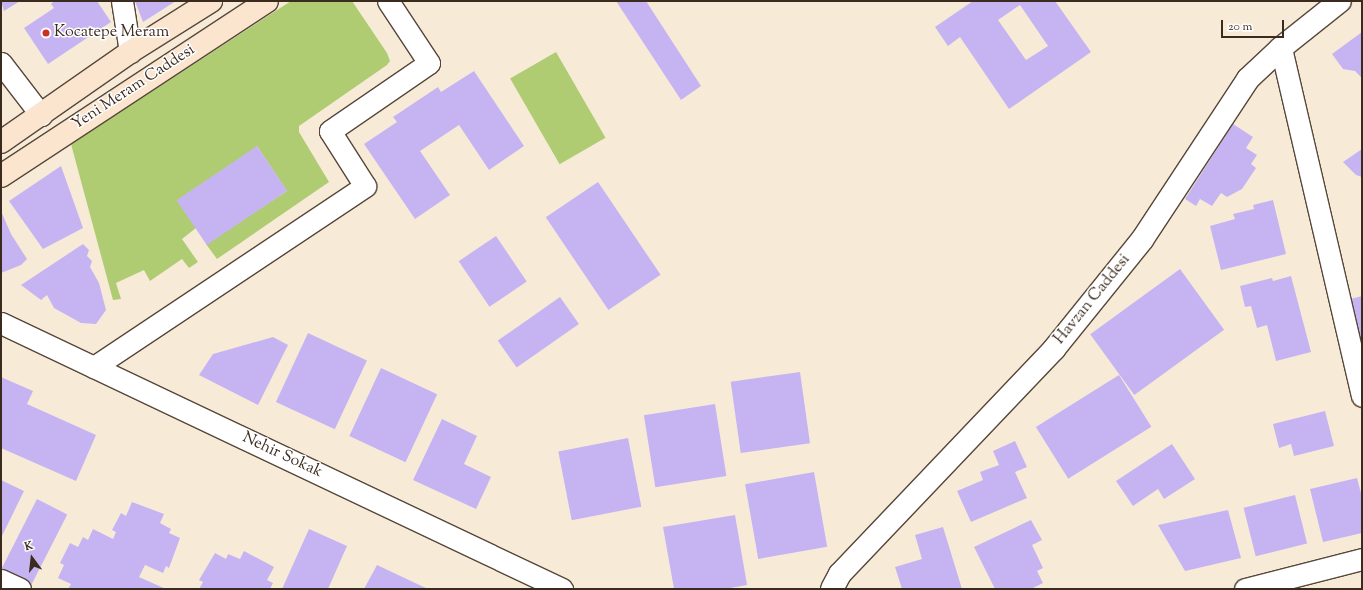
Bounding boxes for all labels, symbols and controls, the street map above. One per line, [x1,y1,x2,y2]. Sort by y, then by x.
scale bar [1223,12,1286,38]
text: 20 m [1228,18,1252,36]
place label: Kocatepe Meram [54,23,169,43]
marker: Kocatepe Meram [41,28,51,38]
street label: Yeni Meram Caddesi [69,41,199,135]
street label: Havzan Caddesi [1051,251,1135,349]
street label: Nehir Sokak [239,429,325,483]
north arrow [12,538,52,578]
text: K [23,538,35,555]

